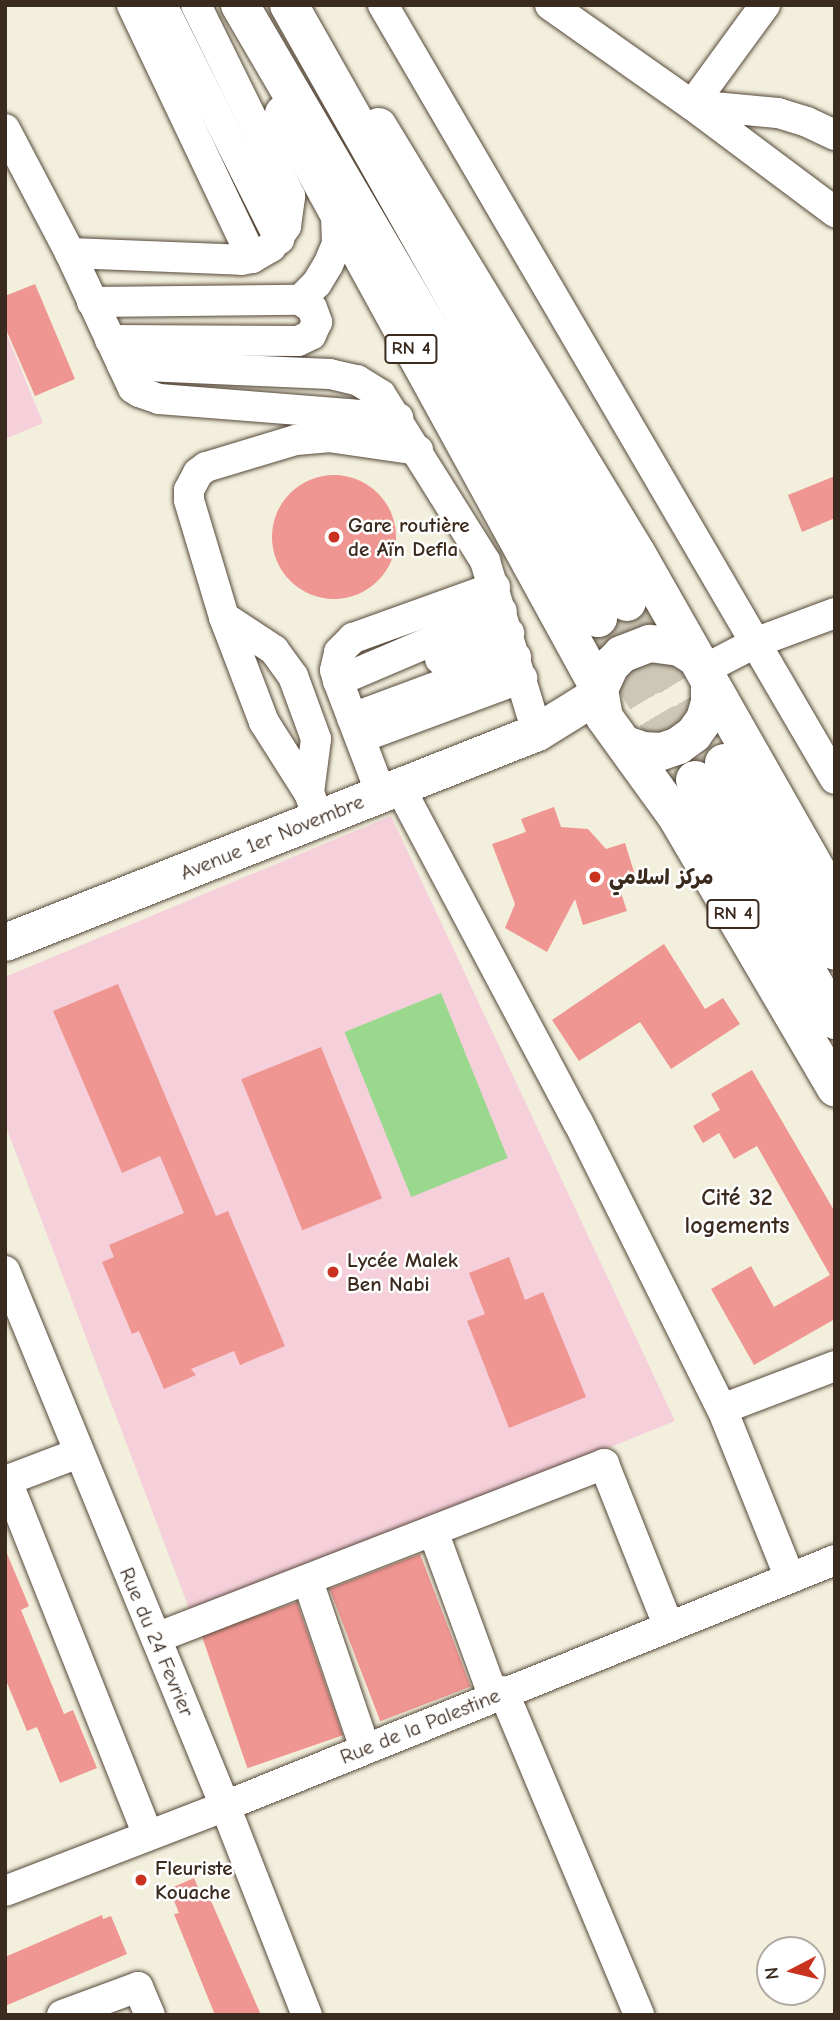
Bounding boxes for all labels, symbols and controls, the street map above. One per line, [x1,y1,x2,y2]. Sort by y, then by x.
road number: RN 4 [383,334,439,364]
place label: Gare routière de Aïn Defla [348,512,469,562]
marker: Gare routière de Aïn Defla [326,529,342,545]
street label: Avenue 1er Novembre [177,789,367,885]
place label: مركز اسلامي [609,864,713,890]
marker: مركز اسلامي [587,869,603,885]
road number: RN 4 [705,898,761,930]
district label: Cité 32 logements [685,1184,789,1240]
place label: Lycée Malek Ben Nabi [347,1247,458,1297]
marker: Lycée Malek Ben Nabi [325,1264,341,1280]
street label: Rue du 24 Fevrier [114,1563,200,1721]
street label: Rue de la Palestine [336,1682,504,1770]
place label: Fleuriste Kouache [155,1855,233,1905]
marker: Fleuriste Kouache [133,1872,149,1888]
north arrow [756,1936,826,2006]
text: N [760,1966,784,1981]

